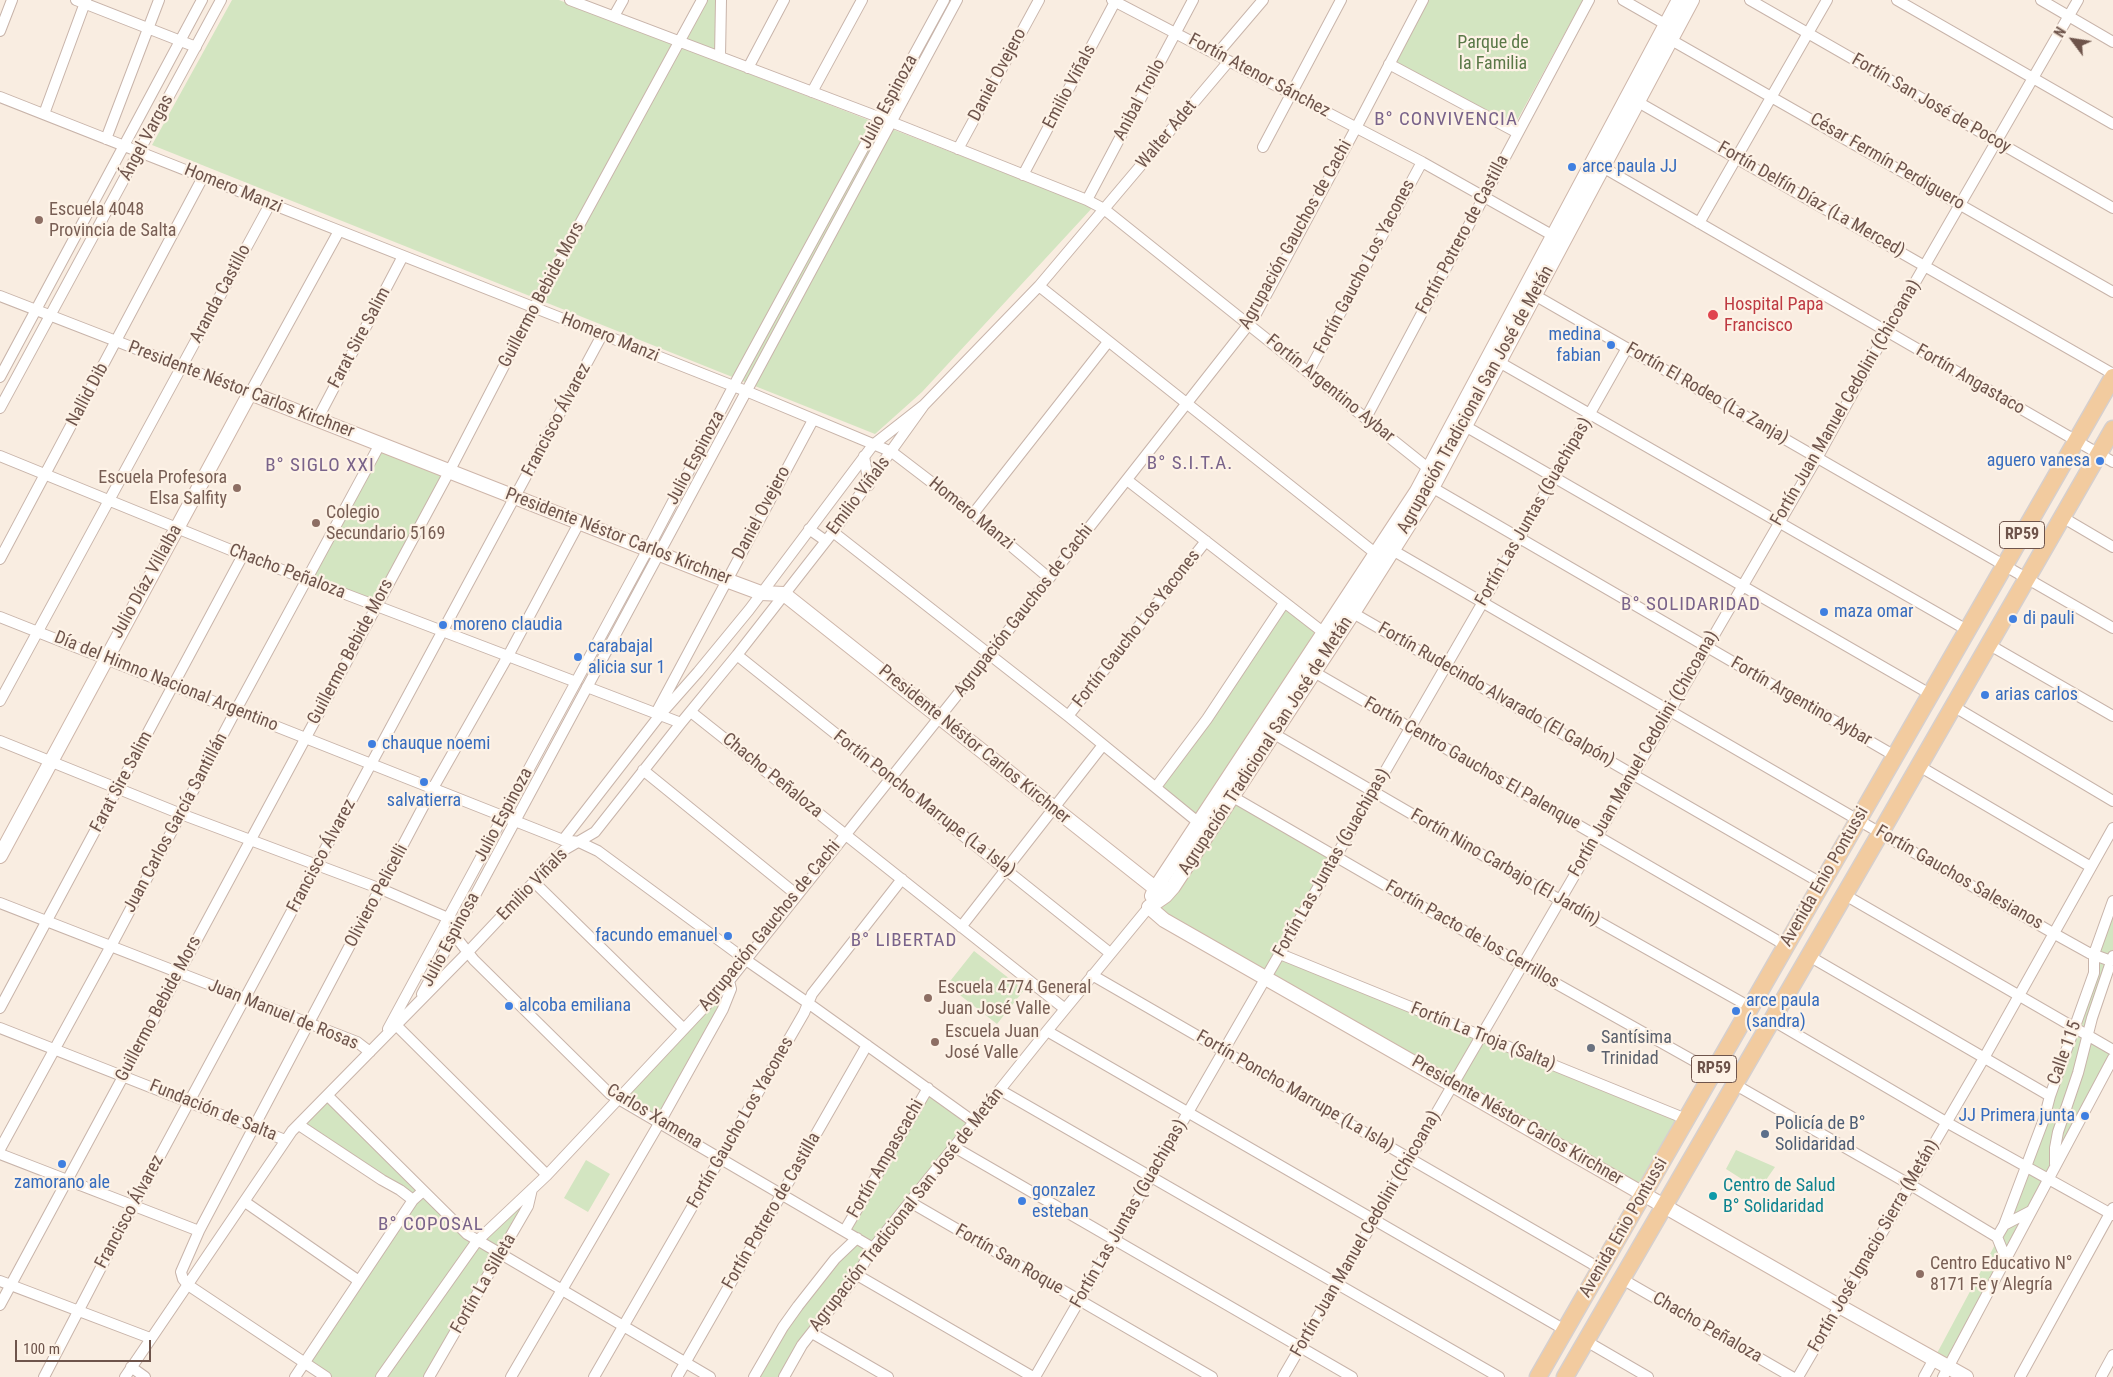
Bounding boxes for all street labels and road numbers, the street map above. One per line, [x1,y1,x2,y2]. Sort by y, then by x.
street label: Daniel Ovejero [964,25,1032,125]
street label: Fortín Atenor Sánchez [1185,30,1333,122]
street label: Emilio Viñals [1039,41,1101,133]
street label: Fortín San José de Pocoy [1848,50,2014,158]
street label: Julio Espinoza [855,51,923,153]
street label: Anibal Troilo [1109,55,1171,145]
street label: Ángel Vargas [115,91,179,185]
street label: Walter Adet [1132,96,1202,174]
street label: César Fermín Perdiguero [1806,109,1968,215]
street label: Agrupación Gauchos de Cachi [1235,137,1357,333]
street label: Fortín Delfín Díaz (La Merced) [1714,138,1908,262]
street label: Fortín Potrero de Castilla [1412,152,1514,318]
street label: Homero Manzi [181,160,285,218]
street label: Fortín Gaucho Los Yacones [1310,176,1420,358]
street label: Guillermo Bebide Mors [495,219,589,371]
street label: Aranda Castillo [186,241,256,347]
street label: Agrupación Tradicional San José de Metán [1393,262,1559,538]
street label: Fortín Juan Manuel Cedolini (Chicoana) [1766,276,1926,530]
street label: Farat Sire Salim [324,284,396,392]
street label: Homero Manzi [558,309,662,367]
street label: Fortín Argentino Aybar [1261,330,1399,448]
street label: Presidente Néstor Carlos Kirchner [125,337,357,443]
street label: Fortín El Rodeo (La Zanja) [1622,339,1792,449]
street label: Fortín Angastaco [1912,340,2028,420]
street label: Nallid Dib [62,360,114,430]
street label: Francisco Álvarez [518,360,596,480]
street label: Julio Espinoza [662,407,730,509]
street label: Fortín Las Juntas (Guachipas) [1471,414,1597,610]
street label: Emilio Viñals [823,453,895,539]
street label: Daniel Ovejero [728,463,796,563]
street label: Homero Manzi [924,473,1018,555]
street label: Presidente Néstor Carlos Kirchner [502,484,734,590]
street label: Agrupación Gauchos de Cachi [950,520,1098,702]
street label: Julio Díaz Villalba [107,521,187,643]
road number: RP59 [2000,522,2044,548]
street label: Chacho Peñaloza [226,540,348,604]
street label: Fortín Gaucho Los Yacones [1069,546,1205,712]
street label: Guillermo Bebide Mors [304,576,398,728]
street label: Agrupación Tradicional San José de Metán [1174,613,1358,879]
street label: Fortín Rudecindo Alvarado (El Galpón) [1374,618,1618,772]
street label: Día del Himno Nacional Argentino [51,627,281,737]
street label: Fortín Juan Manuel Cedolini (Chicoana) [1564,627,1724,881]
street label: Fortín Argentino Aybar [1727,653,1875,751]
street label: Presidente Néstor Carlos Kirchner [874,661,1074,829]
street label: Fortín Centro Gauchos El Palenque [1360,693,1584,835]
street label: Fortín Poncho Marrupe (La Isla) [829,726,1019,882]
street label: Farat Sire Salim [86,728,158,836]
street label: Chacho Peñaloza [717,729,827,823]
street label: Juan Carlos García Santillán [119,730,233,916]
street label: Julio Espinoza [470,764,538,866]
street label: Fortín Las Juntas (Guachipas) [1269,765,1395,961]
street label: Francisco Álvarez [283,796,361,916]
street label: Avenida Enio Pontussi [1776,803,1874,951]
street label: Fortín Nino Carbajo (El Jardín) [1406,805,1604,931]
street label: Fortín Gauchos Salesianos [1871,821,2047,935]
street label: Agrupación Gauchos de Cachi [695,836,845,1016]
street label: Oliviero Pelicelli [341,841,413,951]
street label: Emilio Viñals [493,844,573,926]
street label: Fortín Pacto de los Cerrillos [1381,876,1563,994]
street label: Julio Espinosa [417,889,485,991]
street label: Guillermo Bebide Mors [112,933,206,1085]
street label: Juan Manuel de Rosas [205,975,361,1055]
street label: Fortín La Troja (Salta) [1407,998,1559,1076]
street label: Calle 115 [2044,1018,2086,1088]
street label: Fortín Poncho Marrupe (La Isla) [1192,1026,1398,1158]
street label: Fortín Gaucho Los Yacones [683,1034,799,1212]
street label: Presidente Néstor Carlos Kirchner [1408,1052,1626,1190]
road number: RP59 [1692,1056,1736,1082]
street label: Fundación de Salta [146,1076,280,1146]
street label: Carlos Xamena [602,1080,706,1154]
street label: Agrupación Tradicional San José de Metán [805,1084,1009,1336]
street label: Fortín Ampascachi [843,1096,929,1222]
street label: Fortín Juan Manuel Cedolini (Chicoana) [1286,1107,1446,1361]
street label: Fortín Las Juntas (Guachipas) [1066,1116,1192,1312]
street label: Fortín Potrero de Castilla [718,1129,826,1293]
street label: Fortín José Ignacio Sierra (Metán) [1804,1136,1944,1356]
street label: Francisco Álvarez [91,1152,169,1272]
street label: Avenida Enio Pontussi [1575,1154,1673,1302]
street label: Fortín San Roque [951,1220,1067,1300]
street label: Fortín La Silleta [447,1230,521,1338]
street label: Chacho Peñaloza [1648,1288,1766,1368]

